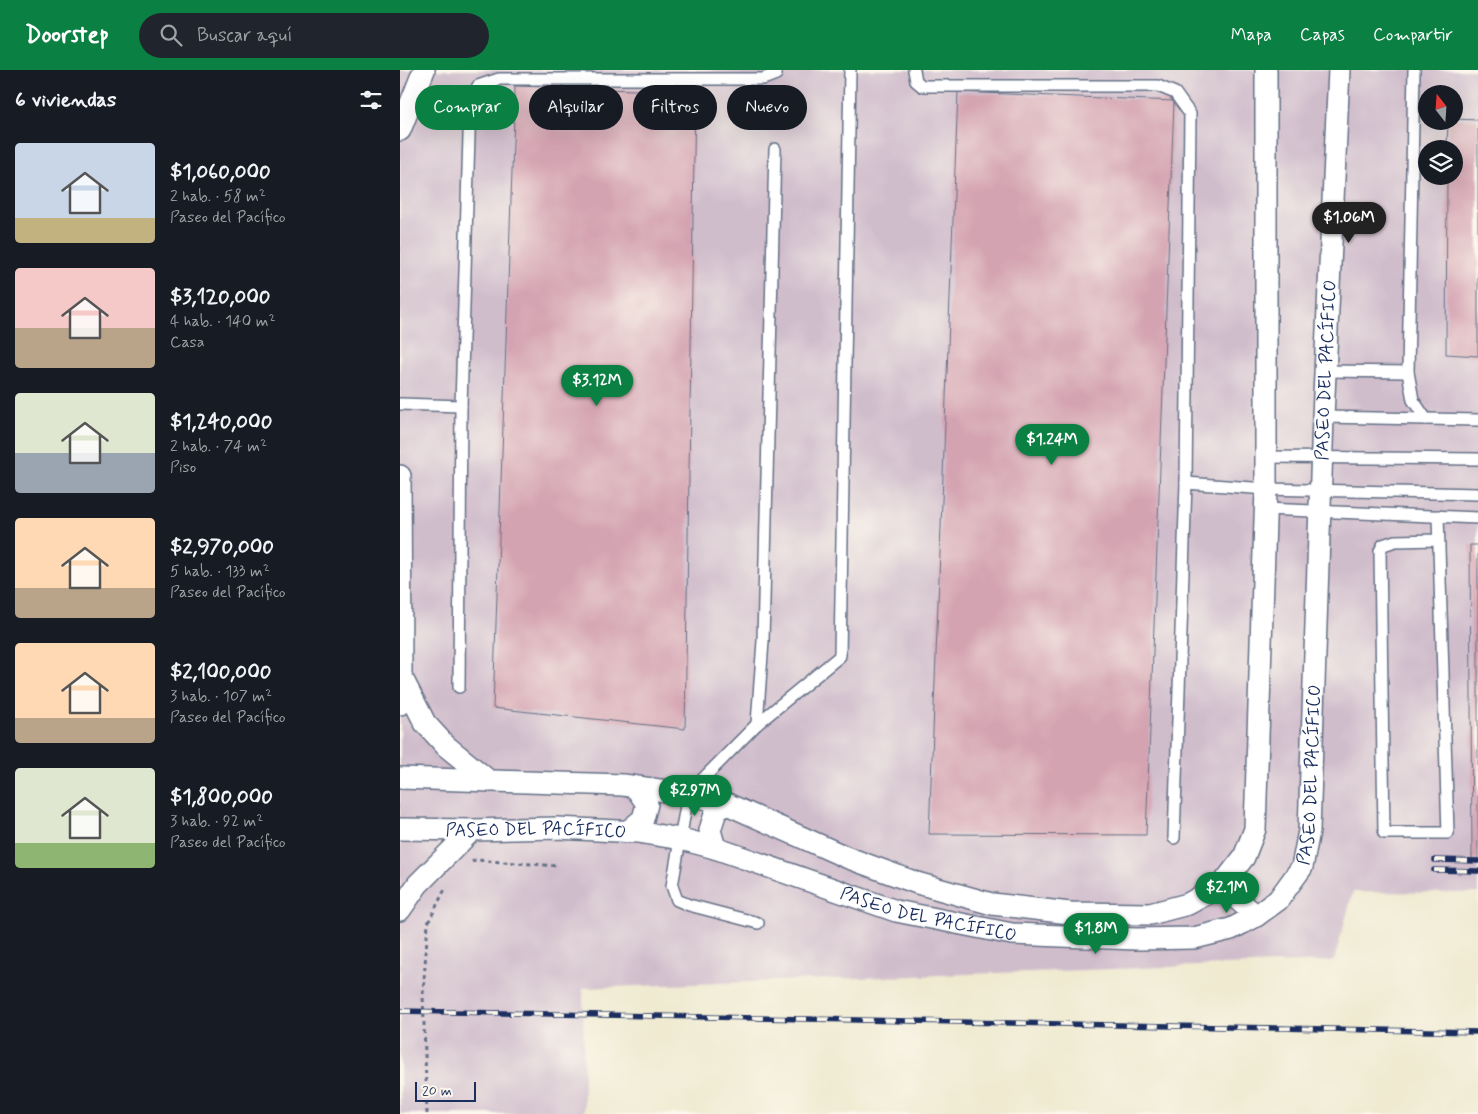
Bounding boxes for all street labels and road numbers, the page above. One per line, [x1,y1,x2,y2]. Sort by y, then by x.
street label: PASEO DEL PACÍFICO [1311,279,1342,461]
street label: PASEO DEL PACÍFICO [1292,684,1327,867]
street label: PASEO DEL PACÍFICO [445,817,627,844]
street label: PASEO DEL PACÍFICO [837,882,1019,948]

